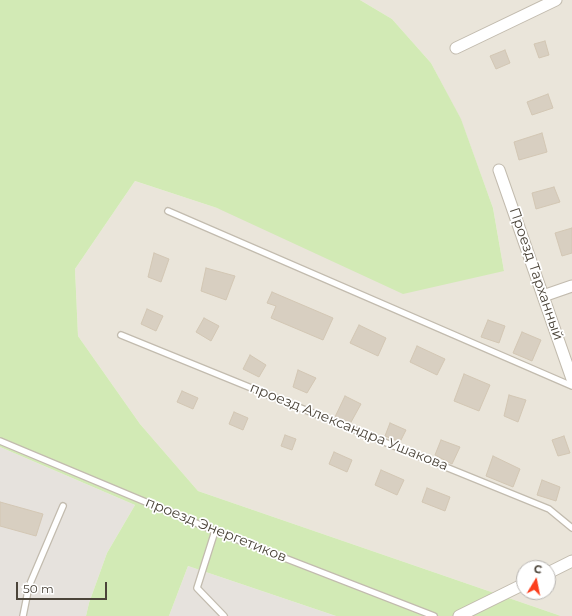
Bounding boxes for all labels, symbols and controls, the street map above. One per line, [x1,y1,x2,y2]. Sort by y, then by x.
street label: Проезд Тарханный [505,205,567,343]
street label: проезд Александра Ушакова [247,379,451,475]
street label: проезд Энергетиков [143,494,289,566]
north arrow [516,560,556,600]
text: С [533,562,543,577]
scale bar [18,574,109,600]
text: 50 m [23,581,54,596]

